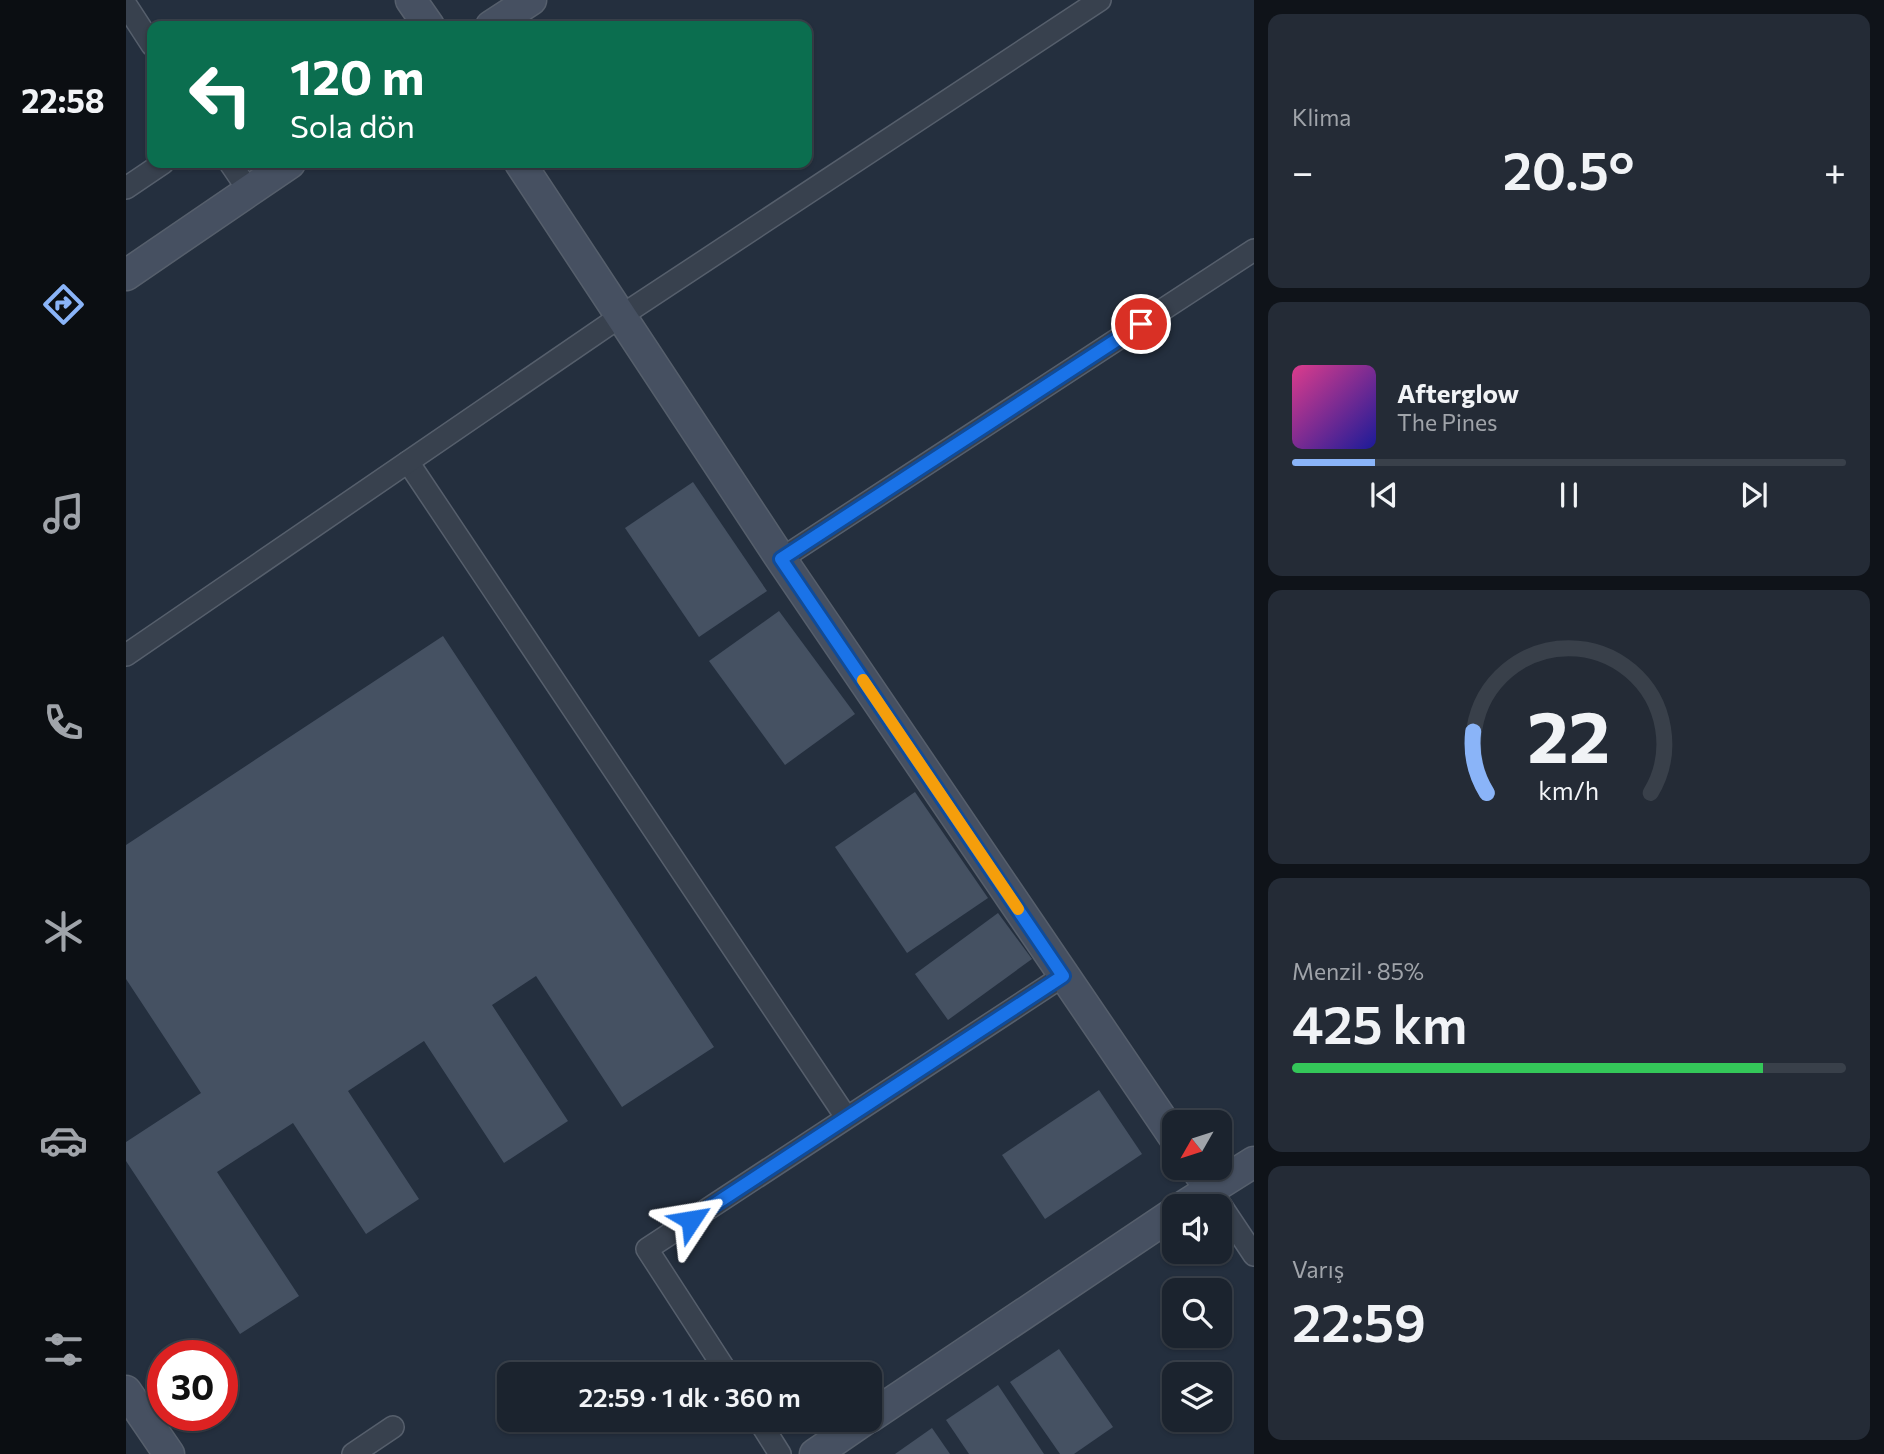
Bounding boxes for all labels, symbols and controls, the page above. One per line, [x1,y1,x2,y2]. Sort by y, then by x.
text: 120 m [290,45,424,105]
icon: left [175,49,266,140]
text: 22:58 [21,80,105,120]
text: Klima [1292,103,1351,131]
text: Sola dön [290,105,415,145]
text: 20.5° [1503,137,1634,201]
text: − [1292,147,1314,194]
text: + [1824,147,1846,194]
icon: directions [39,280,88,329]
pin [1111,294,1171,354]
icon: arrive [1122,305,1160,343]
text: Afterglow [1397,377,1519,408]
text: The Pines [1397,408,1498,436]
icon: previous [1365,476,1403,514]
icon: pause [1550,476,1588,514]
icon: next [1735,476,1773,514]
icon: music [39,489,88,538]
text: 22 [1528,689,1610,778]
icon: phone [39,698,88,747]
text: km/h [1539,775,1599,805]
icon: climate [39,907,88,956]
text: Menzil · 85% [1292,957,1424,985]
text: 425 km [1292,991,1467,1055]
north arrow [1162,1110,1232,1180]
map controls [1162,1110,1232,1432]
icon: car [39,1116,88,1165]
position arrow [654,1183,728,1257]
button: sound [1162,1194,1232,1264]
text: Varış [1292,1255,1344,1283]
button: search [1162,1278,1232,1348]
text: 22:59 [1292,1289,1426,1353]
icon: filters [39,1325,88,1374]
speed limit sign: 30 [147,1340,238,1431]
button: layers [1162,1362,1232,1432]
text: 22:59 · 1 dk · 360 m [578,1381,801,1412]

